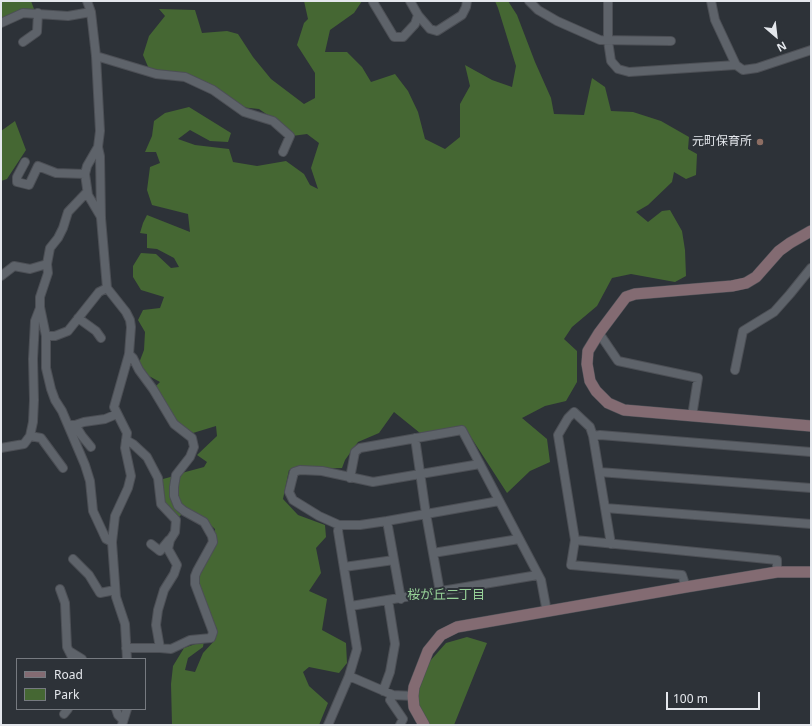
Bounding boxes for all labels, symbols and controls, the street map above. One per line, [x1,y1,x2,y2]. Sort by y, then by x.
north arrow [756,16,796,56]
text: N [774,38,789,56]
place label: 元町保育所 [692,135,752,149]
marker: 元町保育所 [755,137,765,147]
district label: 桜が丘二丁目 [407,587,485,603]
legend [16,658,146,710]
text: Road [54,666,83,683]
scale bar [668,684,762,710]
text: Park [54,686,79,703]
text: 100 m [673,690,708,707]

